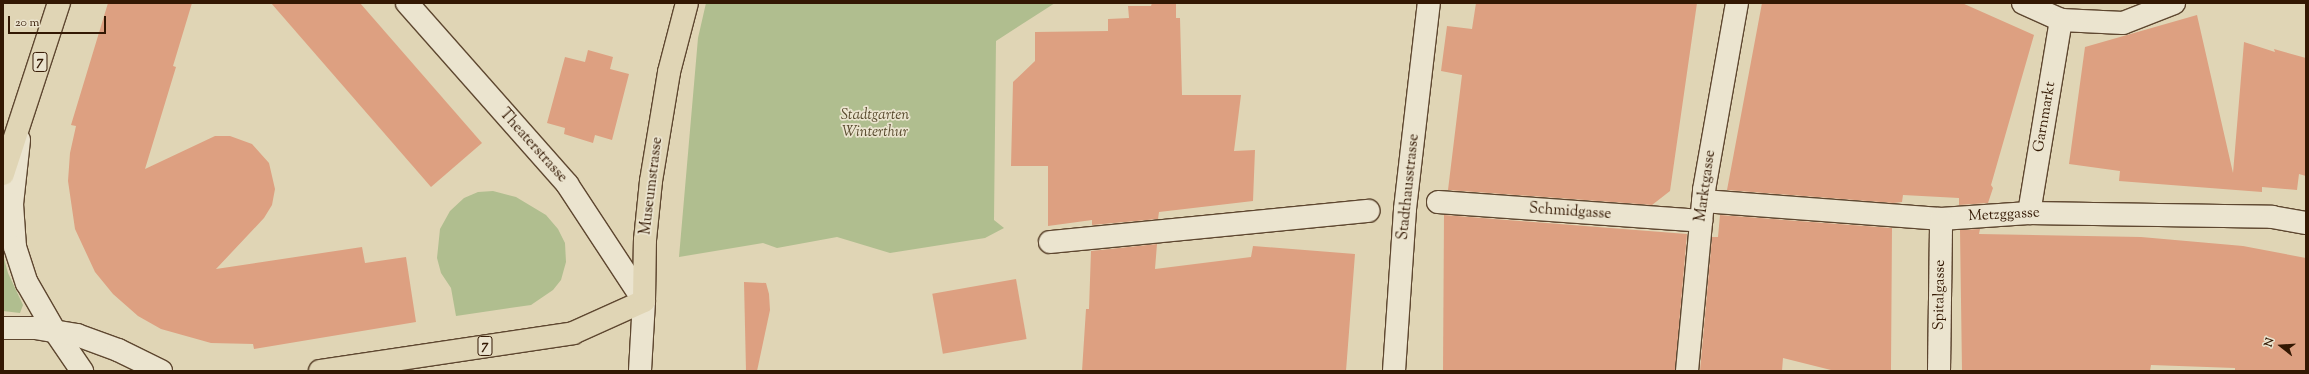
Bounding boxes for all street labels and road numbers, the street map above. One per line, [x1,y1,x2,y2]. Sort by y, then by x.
road number: 7 [32,50,48,74]
street label: Garnmarkt [2030,80,2060,154]
street label: Theaterstrasse [495,105,571,187]
street label: Stadthausstrasse [1394,133,1424,241]
street label: Museumstrasse [637,136,667,236]
street label: Marktgasse [1692,149,1720,223]
street label: Schmidgasse [1528,200,1612,224]
street label: Metzggasse [1968,204,2040,226]
street label: Spitalgasse [1930,260,1950,330]
road number: 7 [477,334,493,358]

